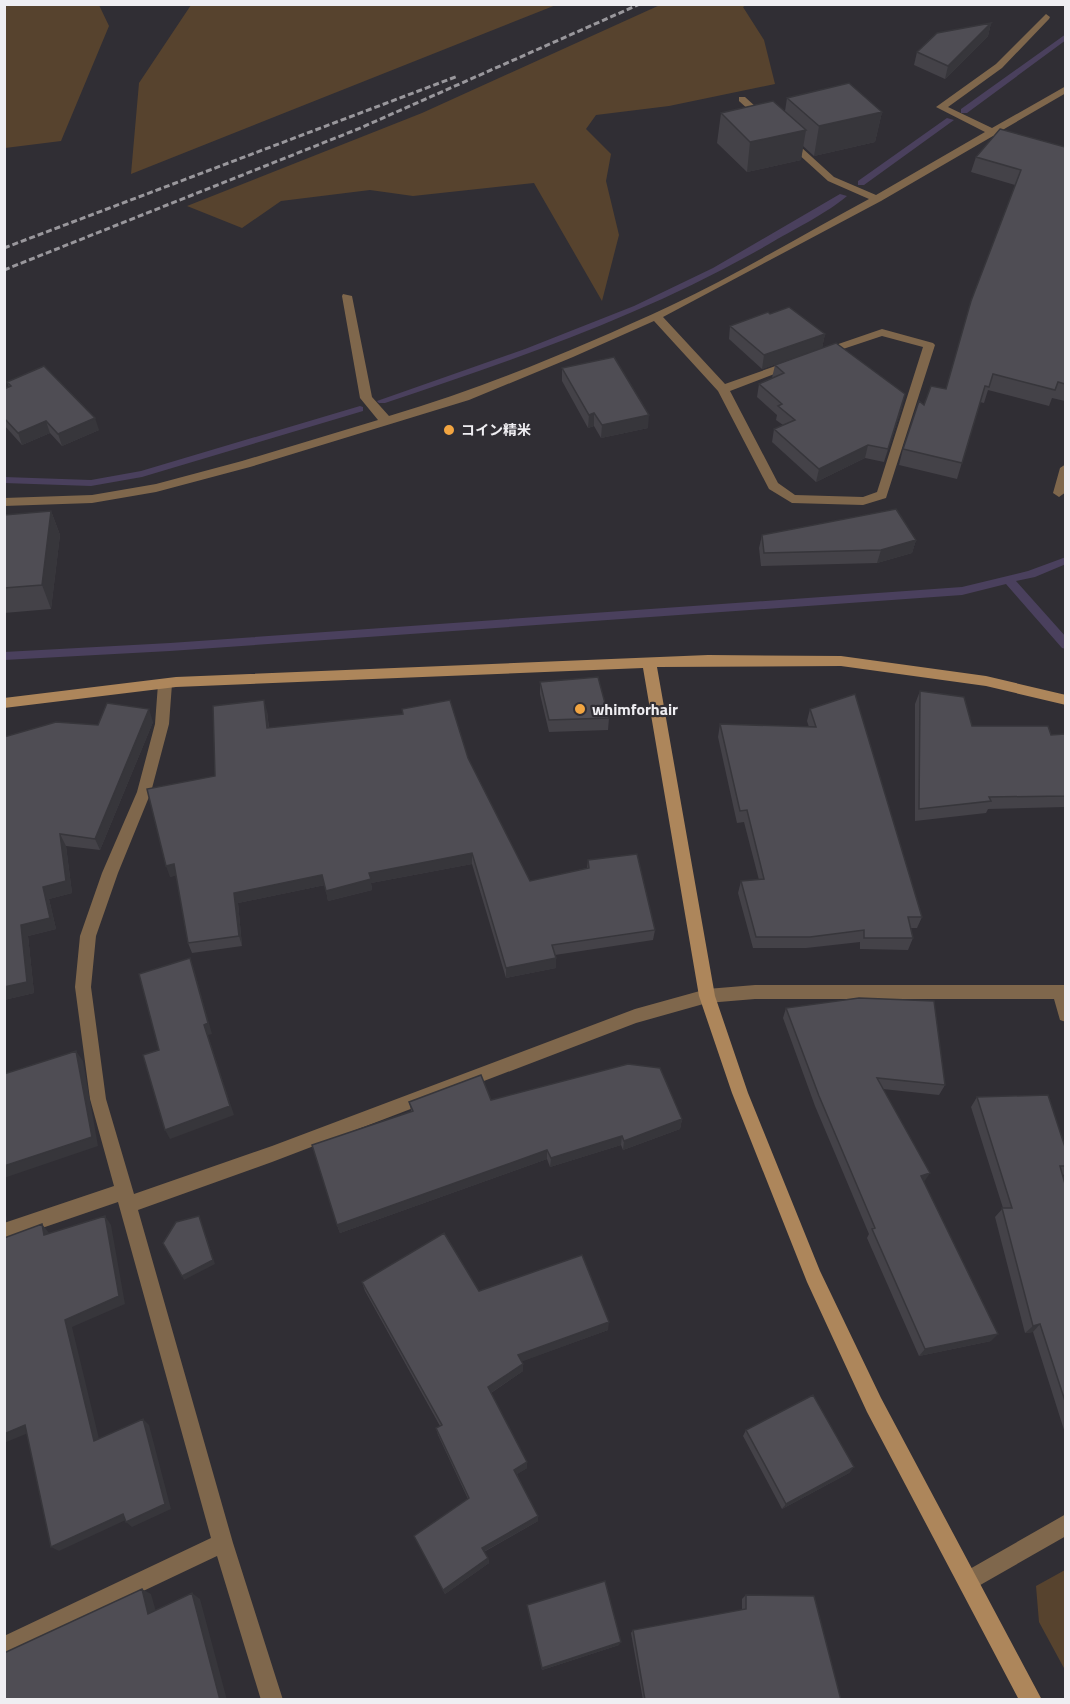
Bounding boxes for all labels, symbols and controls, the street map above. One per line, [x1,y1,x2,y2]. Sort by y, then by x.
place label: コイン精米 [461,419,531,440]
marker: コイン精米 [442,423,456,437]
place label: whimforhair [592,697,678,721]
marker: whimforhair [573,702,587,716]

